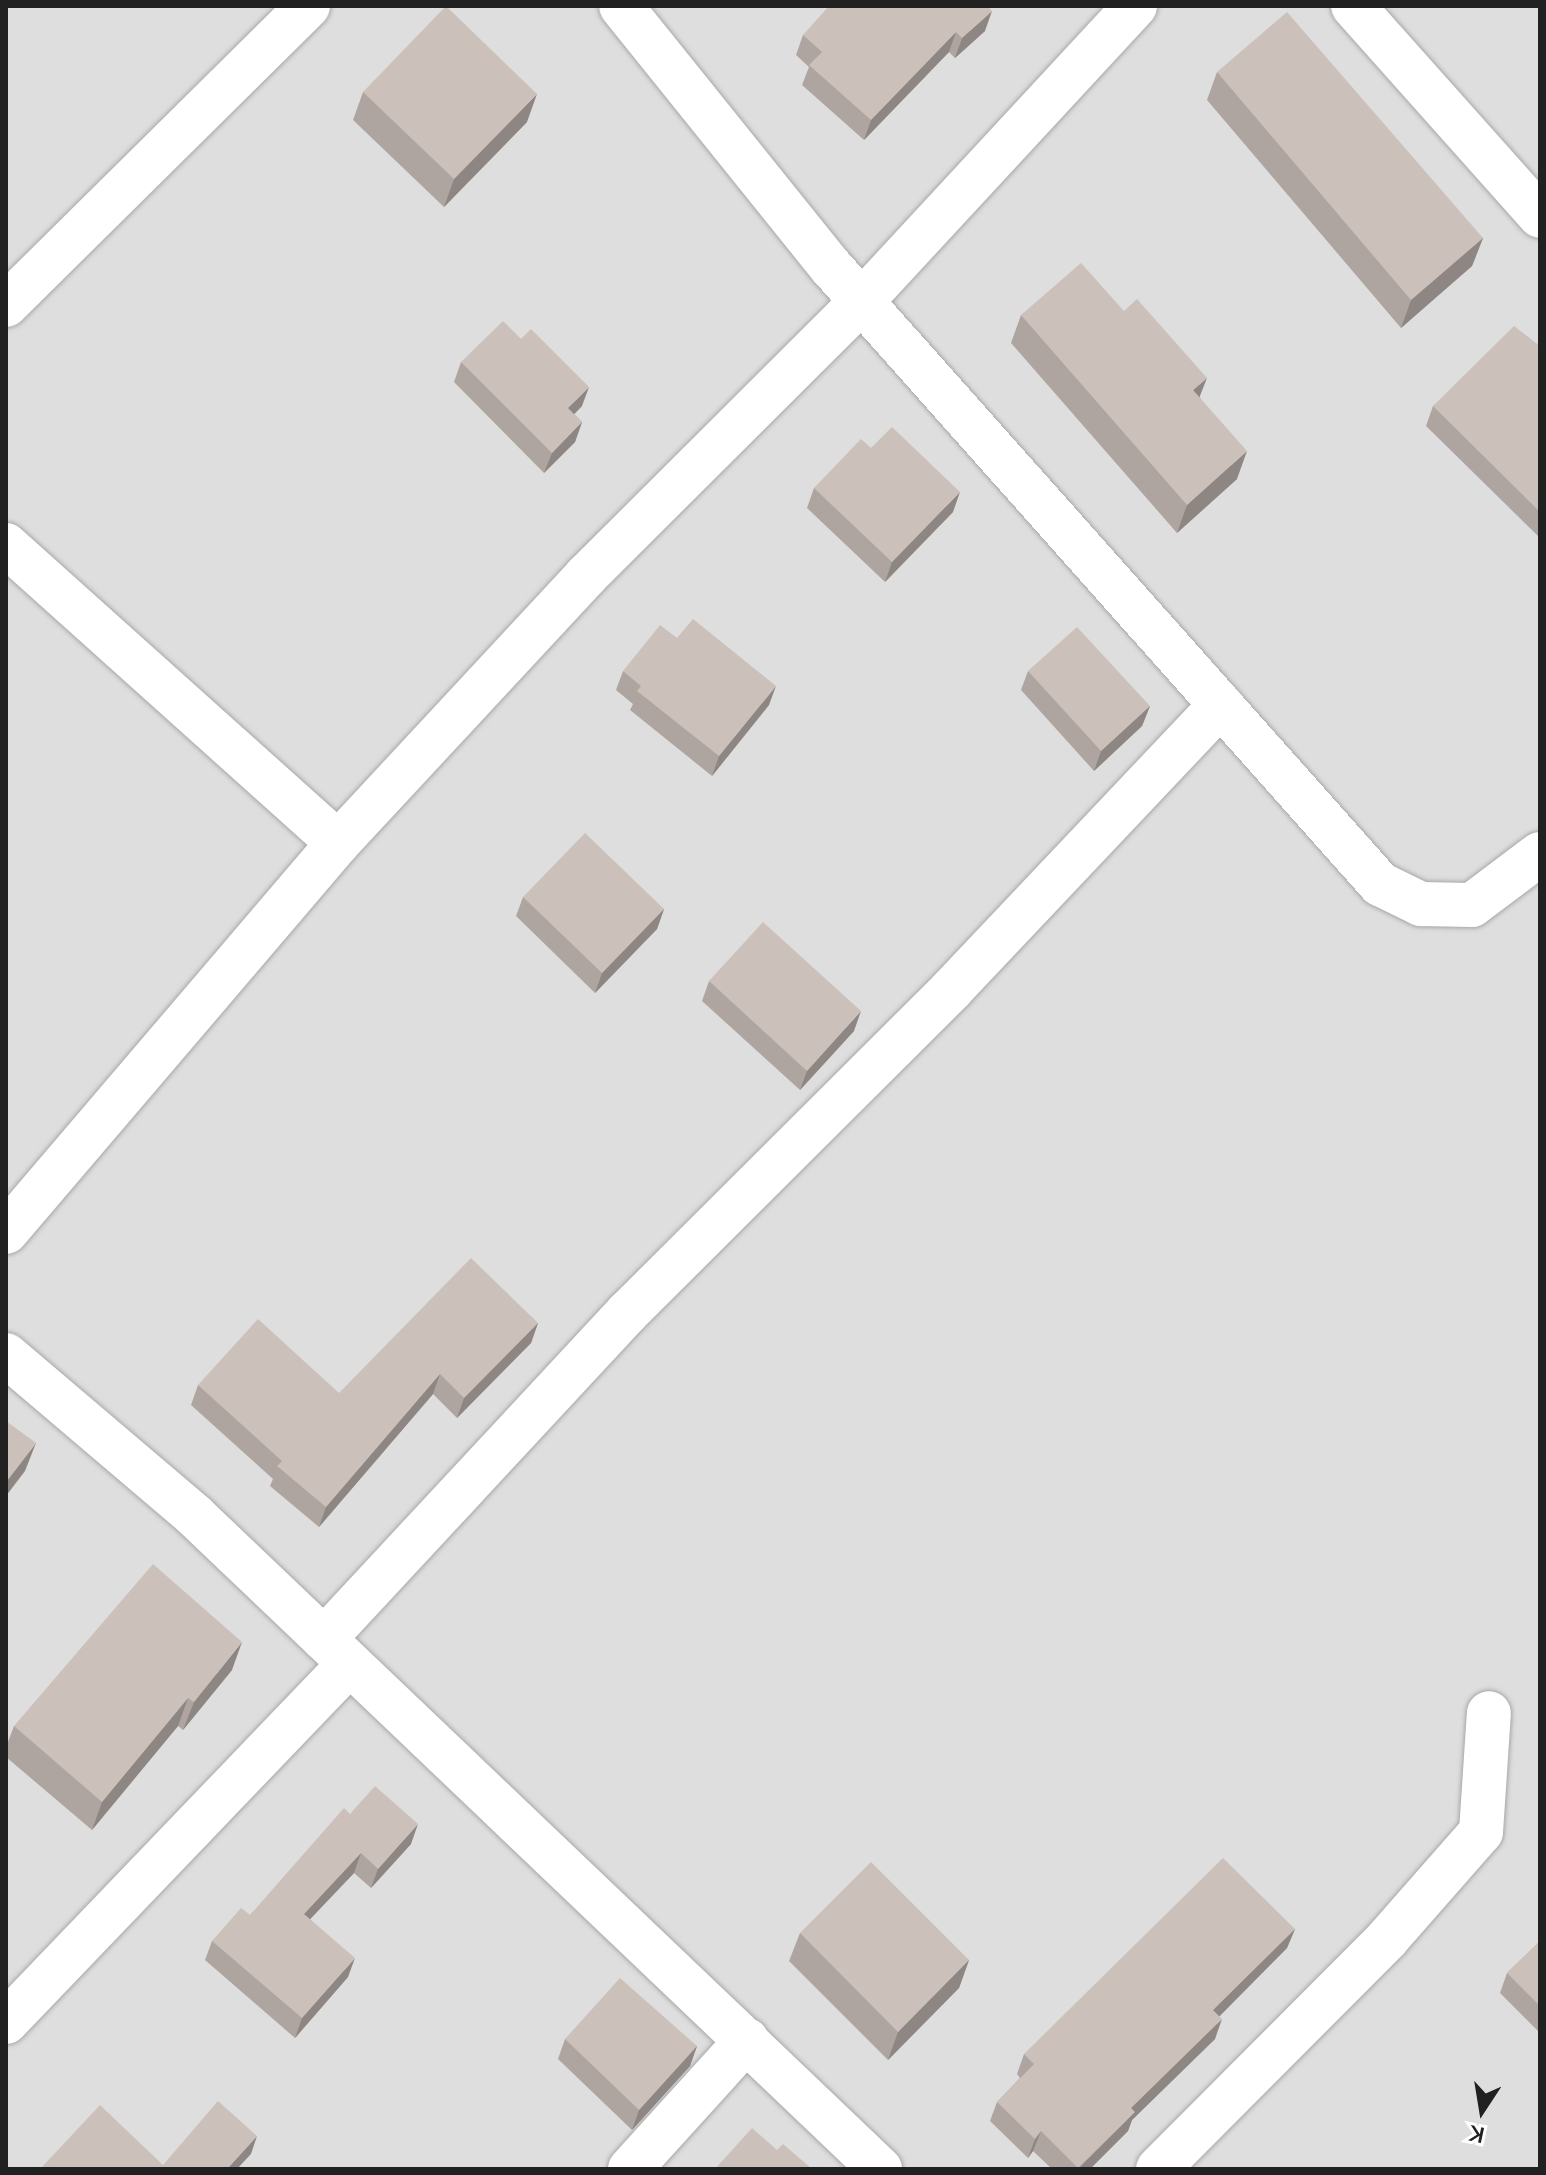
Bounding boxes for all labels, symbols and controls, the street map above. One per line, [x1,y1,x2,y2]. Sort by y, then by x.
north arrow [1442,2071,1522,2151]
text: K [1467,2119,1487,2150]

